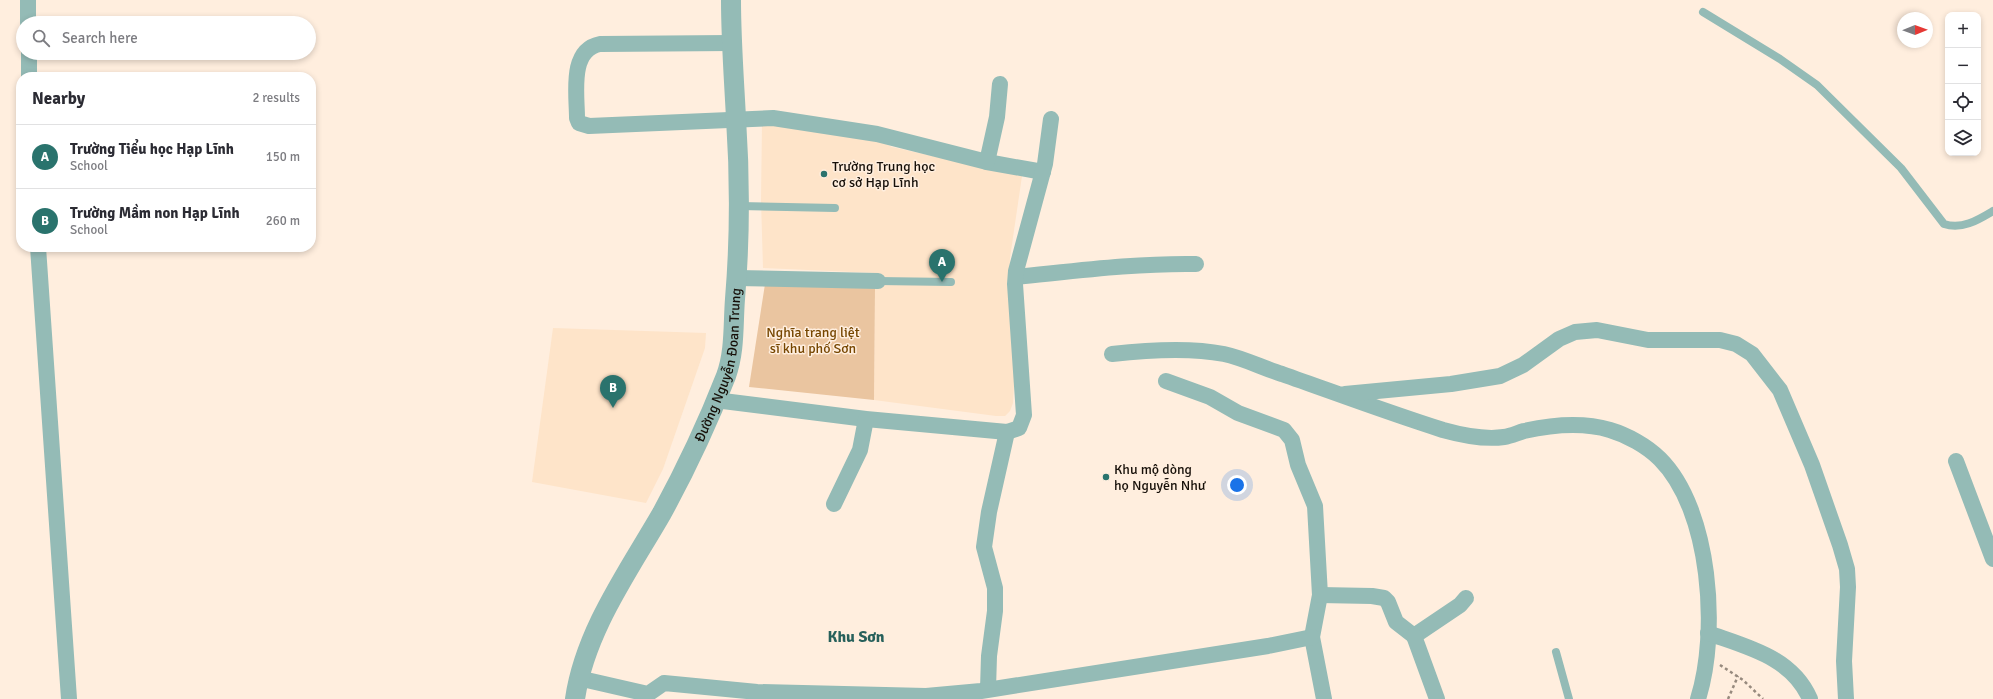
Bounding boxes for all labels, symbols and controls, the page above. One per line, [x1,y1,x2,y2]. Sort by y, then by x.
north arrow [1897,12,1933,48]
map controls [1945,12,1981,156]
button: + [1945,12,1981,48]
search box [16,16,316,60]
icon: search [30,27,52,49]
text: Search here [62,29,138,47]
button: − [1945,48,1981,84]
button: locate [1945,84,1981,120]
text: Nearby [32,88,85,109]
text: 2 results [252,90,300,106]
button: layers [1945,120,1981,156]
text: Trường Tiểu học Hạp Lĩnh [70,140,234,158]
text: A [41,149,49,165]
text: 150 m [266,149,300,165]
text: School [70,158,108,174]
place label: Trường Trung học cơ sở Hạp Lĩnh [832,158,936,191]
marker: Trường Trung học cơ sở Hạp Lĩnh [819,169,829,179]
text: Trường Mầm non Hạp Lĩnh [70,204,240,222]
text: B [41,213,49,229]
text: 260 m [266,213,300,229]
text: School [70,222,108,238]
pin: A [929,249,955,282]
street label: Đường Nguyễn Đoan Trung [690,287,744,445]
park label: Nghĩa trang liệt sĩ khu phố Sơn [766,324,860,357]
pin: B [600,375,626,408]
place label: Khu mộ dòng họ Nguyễn Như [1114,461,1207,494]
marker: Khu mộ dòng họ Nguyễn Như [1101,472,1111,482]
your location [1227,475,1247,495]
district label: Khu Sơn [827,627,885,647]

